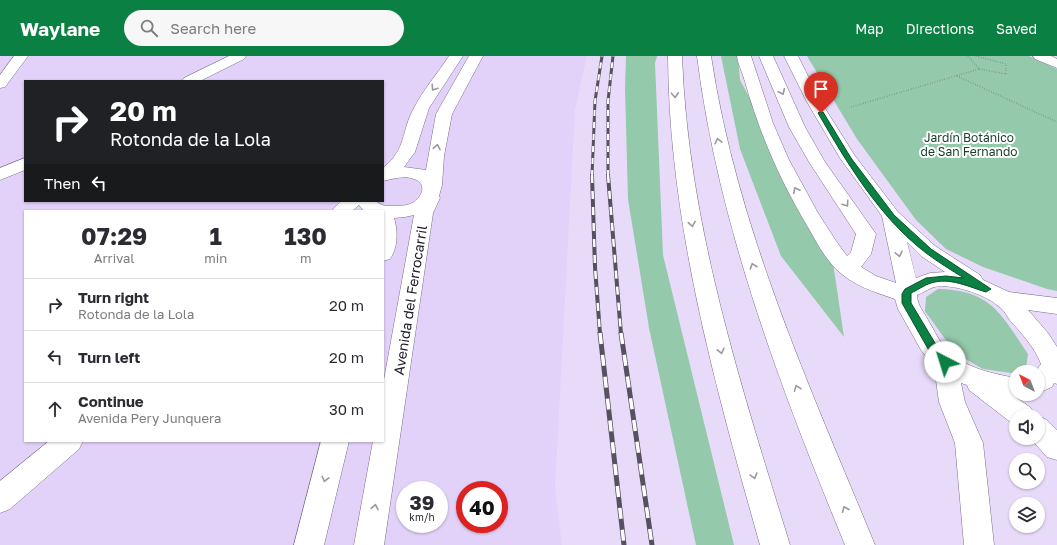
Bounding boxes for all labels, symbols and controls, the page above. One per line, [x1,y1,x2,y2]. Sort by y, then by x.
search box [124,10,404,46]
text: Waylane [20,17,100,40]
icon: search [138,17,160,39]
text: Search here [170,19,256,37]
text: Map [855,20,884,37]
text: Directions [906,20,974,37]
text: Saved [996,20,1037,37]
pin [804,72,838,113]
icon: arrive [810,78,832,100]
one-way arrow [432,84,439,91]
one-way arrow [777,87,785,95]
one-way arrow [671,92,680,98]
text: 20 m [110,94,177,127]
icon: right [44,96,96,148]
text: Rotonda de la Lola [110,128,271,150]
park label: Jardín Botánico de San Fernando [921,130,1017,159]
one-way arrow [714,138,722,144]
one-way arrow [433,143,441,150]
icon: left [88,172,110,194]
text: Then [44,174,80,192]
one-way arrow [793,187,800,194]
one-way arrow [842,200,849,207]
text: 07:29 [81,221,147,250]
text: 1 [210,221,222,250]
text: 130 [284,221,327,250]
one-way arrow [687,221,696,227]
street label: Avenida del Ferrocarril [390,224,430,376]
text: Arrival [94,250,135,266]
text: min [204,250,227,266]
text: m [300,250,311,266]
one-way arrow [895,251,903,257]
one-way arrow [750,263,758,270]
text: Turn right [78,288,149,306]
icon: right [44,294,66,316]
text: 20 m [329,296,364,314]
text: Rotonda de la Lola [78,306,194,322]
position arrow [924,341,966,383]
icon: left [44,346,66,368]
one-way arrow [716,347,724,354]
text: Turn left [78,348,140,366]
text: 20 m [329,348,364,366]
north arrow [1009,365,1045,401]
map controls [1009,365,1045,533]
one-way arrow [793,385,801,392]
text: Continue [78,392,144,410]
icon: ahead [44,398,66,420]
text: 30 m [329,400,364,418]
button: sound [1009,409,1045,445]
text: Avenida Pery Junquera [78,410,221,426]
button: search [1009,453,1045,489]
one-way arrow [749,472,758,479]
one-way arrow [322,476,330,482]
speed limit sign: 40 [456,481,508,533]
text: 39 [410,490,434,514]
button: layers [1009,497,1045,533]
one-way arrow [370,503,379,510]
one-way arrow [842,506,850,514]
text: km/h [409,511,435,523]

